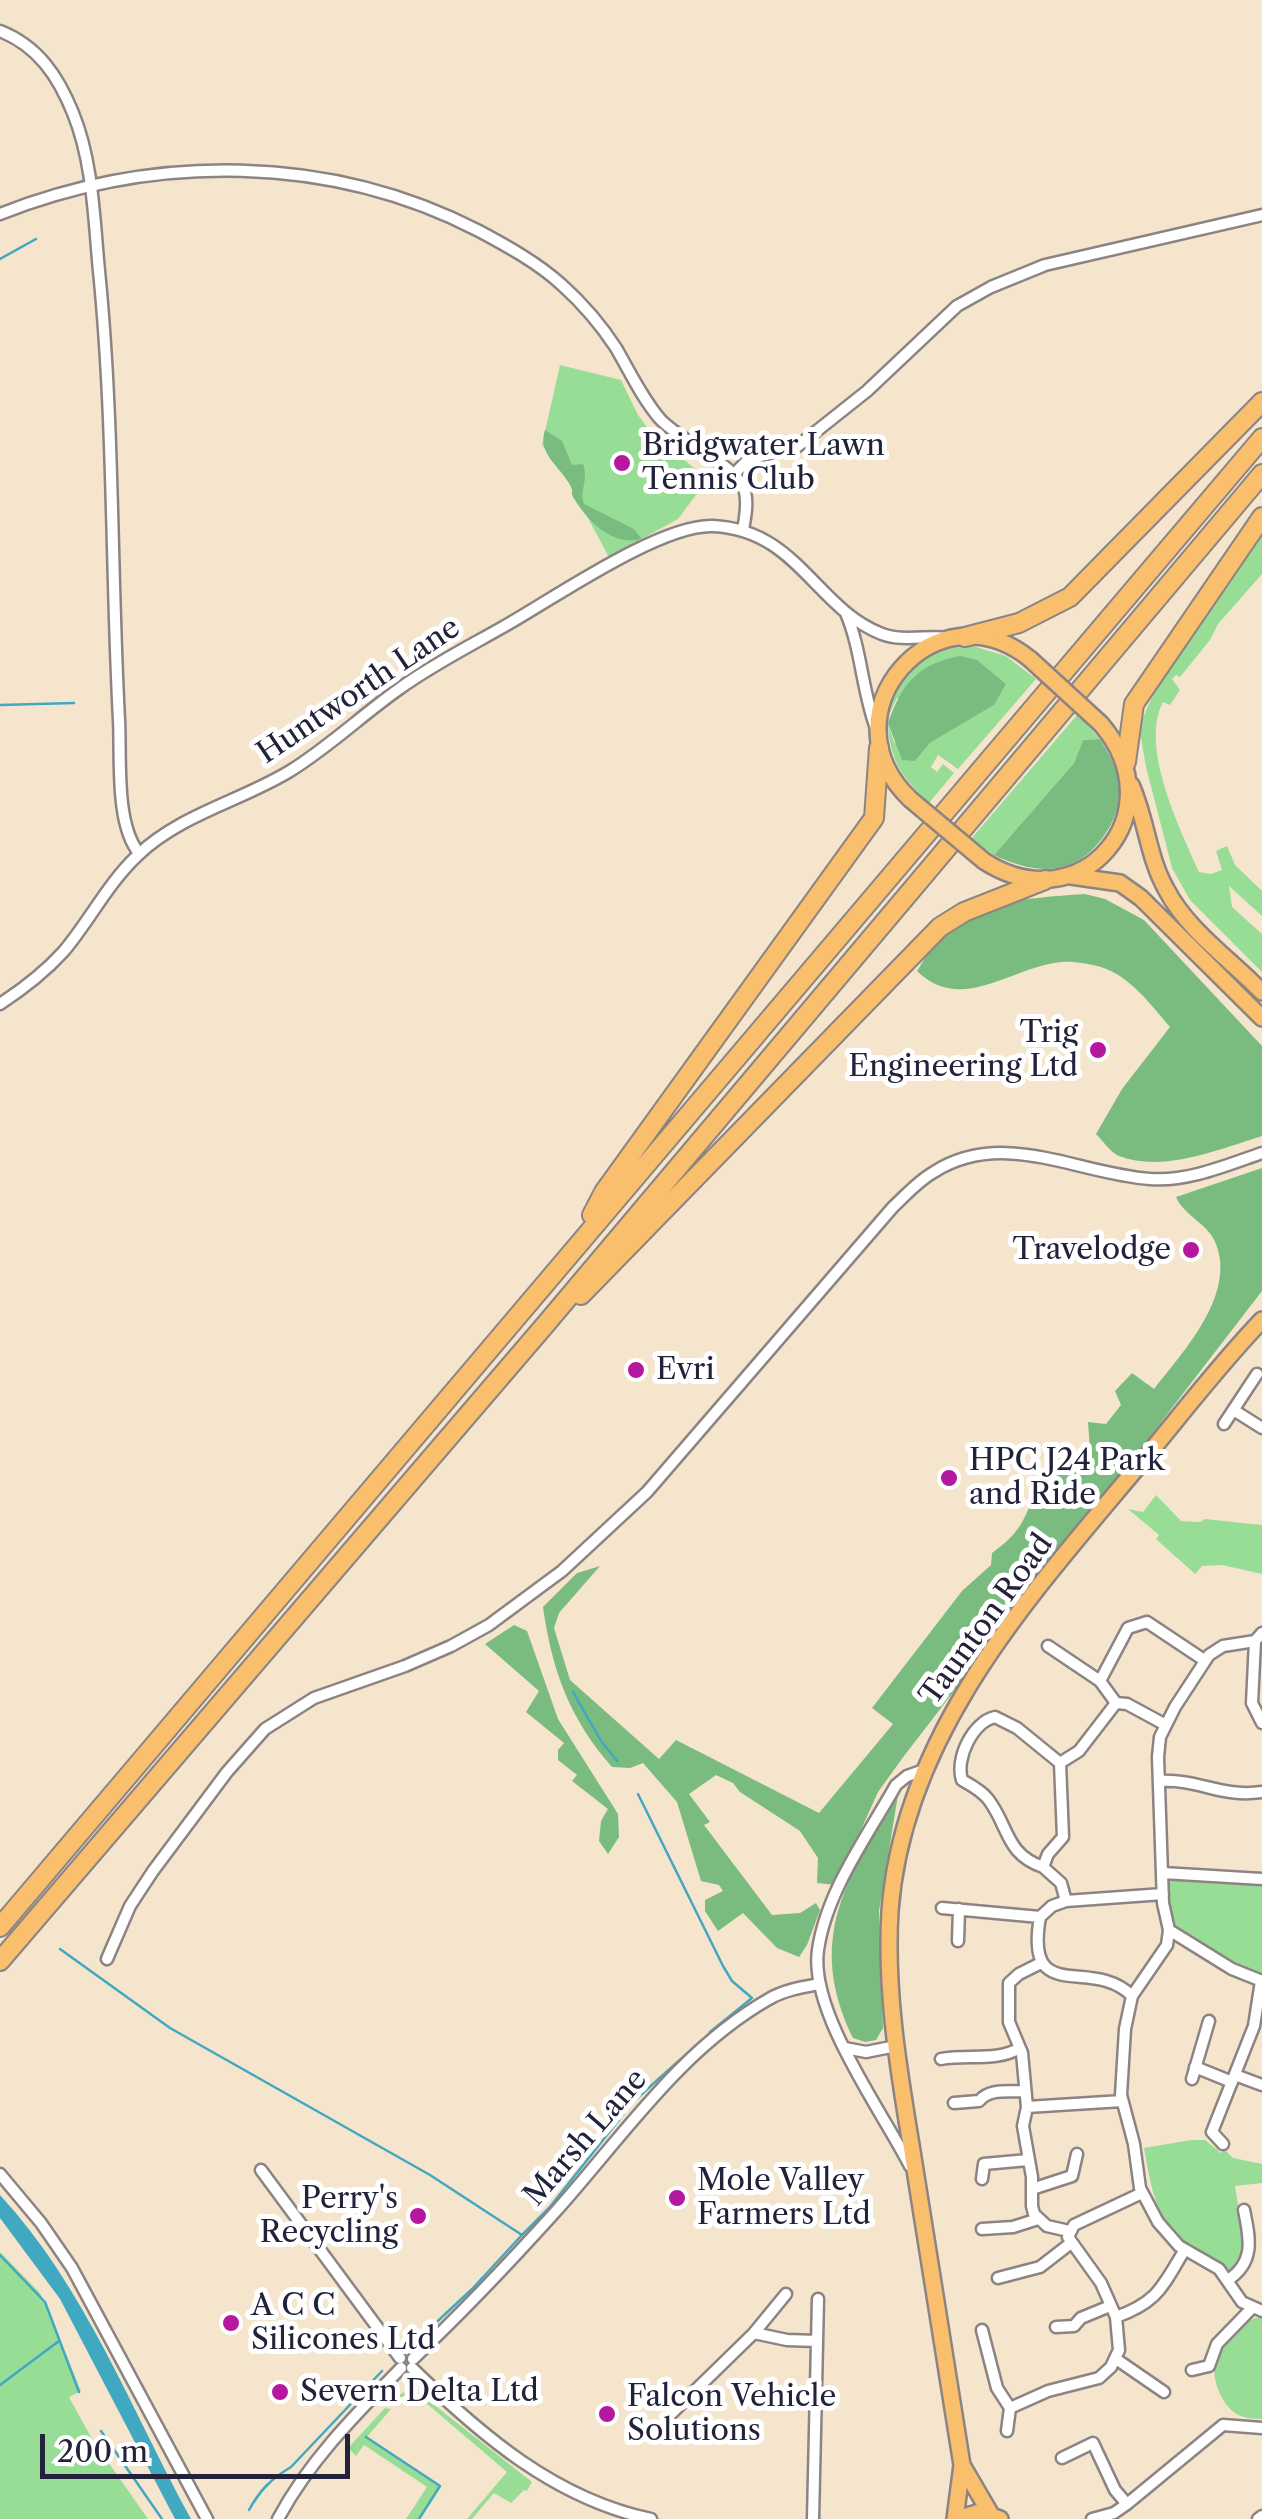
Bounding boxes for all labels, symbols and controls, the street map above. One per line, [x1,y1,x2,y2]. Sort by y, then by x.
place label: Bridgwater Lawn Tennis Club [642,428,885,498]
marker: Bridgwater Lawn Tennis Club [611,452,633,474]
street label: Huntworth Lane [251,610,467,772]
place label: Trig Engineering Ltd [848,1015,1078,1086]
marker: Trig Engineering Ltd [1087,1039,1109,1061]
place label: Travelodge [1013,1232,1171,1268]
marker: Travelodge [1180,1239,1202,1261]
place label: Evri [656,1352,715,1388]
marker: Evri [625,1359,647,1381]
place label: HPC J24 Park and Ride [969,1443,1164,1514]
marker: HPC J24 Park and Ride [938,1467,960,1489]
street label: Taunton Road [913,1527,1061,1713]
street label: Marsh Lane [517,2062,655,2214]
place label: Mole Valley Farmers Ltd [697,2163,871,2234]
place label: Perry's Recycling [260,2181,398,2252]
marker: Mole Valley Farmers Ltd [666,2187,688,2209]
marker: Perry's Recycling [407,2205,429,2227]
place label: A C C Silicones Ltd [251,2288,435,2358]
marker: A C C Silicones Ltd [220,2312,242,2334]
place label: Severn Delta Ltd [300,2374,539,2410]
place label: Falcon Vehicle Solutions [627,2379,836,2450]
marker: Severn Delta Ltd [269,2381,291,2403]
marker: Falcon Vehicle Solutions [596,2403,618,2425]
scale bar [45,2414,355,2476]
text: 200 m [57,2433,148,2470]

